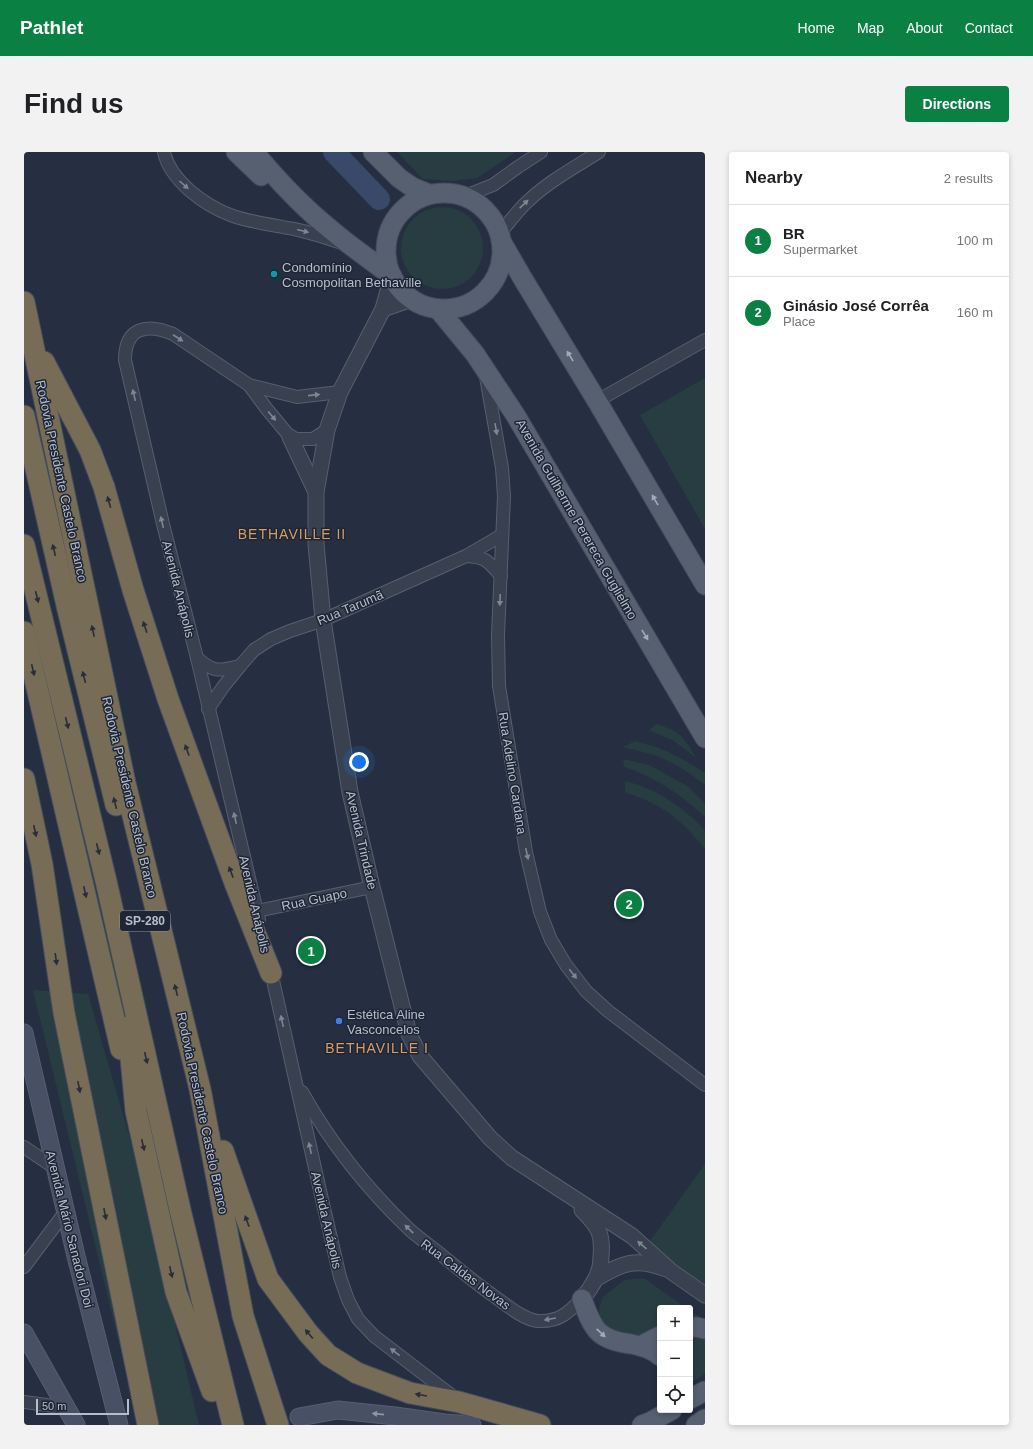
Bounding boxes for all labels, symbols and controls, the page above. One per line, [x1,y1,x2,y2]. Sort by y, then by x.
text: Pathlet [20,17,83,38]
text: Home [798,20,835,36]
text: Map [857,20,884,36]
text: About [906,20,943,36]
text: Contact [965,20,1013,36]
button: Directions [905,86,1009,122]
text: Find us [24,88,124,119]
text: Nearby [745,168,803,187]
text: 2 results [944,171,993,186]
one-way arrow [179,180,189,189]
one-way arrow [519,200,529,209]
text: BR [783,225,805,242]
one-way arrow [297,228,309,234]
text: 1 [754,233,762,248]
text: 100 m [957,233,993,248]
text: Supermarket [783,242,857,257]
place label: Condomínio Cosmopolitan Bethaville [282,260,421,290]
marker: Condomínio Cosmopolitan Bethaville [269,269,279,279]
text: Ginásio José Corrêa [783,297,929,314]
text: 2 [754,305,762,320]
text: 160 m [957,305,993,320]
text: Place [783,314,816,329]
one-way arrow [172,334,184,341]
one-way arrow [566,350,573,362]
street label: Rodovia Presidente Castelo Branco [33,379,90,583]
one-way arrow [130,389,136,401]
one-way arrow [308,392,320,398]
one-way arrow [268,411,277,421]
street label: Avenida Guilherme Perereca Guglielmo [513,416,640,622]
one-way arrow [493,423,499,435]
one-way arrow [651,494,658,506]
one-way arrow [106,496,112,508]
one-way arrow [159,515,165,528]
district label: BETHAVILLE II [238,526,346,542]
street label: Avenida Anápolis [159,539,198,640]
one-way arrow [51,544,57,556]
street label: Rua Tarumã [315,586,386,628]
one-way arrow [34,591,40,603]
one-way arrow [497,594,503,607]
one-way arrow [142,620,148,632]
one-way arrow [90,625,96,637]
one-way arrow [642,629,649,641]
one-way arrow [30,664,36,676]
one-way arrow [81,670,87,682]
street label: Rodovia Presidente Castelo Branco [99,695,160,899]
street label: Rua Adelino Cardana [495,711,530,836]
one-way arrow [65,717,71,729]
one-way arrow [183,743,189,755]
your location [349,752,369,772]
street label: Avenida Trindade [343,789,380,891]
one-way arrow [112,796,118,809]
one-way arrow [231,812,237,824]
one-way arrow [32,825,38,837]
one-way arrow [96,843,102,856]
one-way arrow [524,848,530,860]
street label: Avenida Anápolis [236,854,273,955]
one-way arrow [227,866,233,878]
street label: Rua Guapo [280,885,348,914]
one-way arrow [82,886,88,899]
pin: 2 [616,889,642,919]
road number: SP-280 [120,911,170,931]
pin: 1 [298,936,324,966]
one-way arrow [53,953,59,965]
one-way arrow [568,968,577,979]
one-way arrow [173,984,179,996]
place label: Estética Aline Vasconcelos [347,1007,425,1037]
street label: Rodovia Presidente Castelo Branco [174,1011,231,1215]
one-way arrow [279,1015,285,1027]
marker: Estética Aline Vasconcelos [334,1016,344,1026]
district label: BETHAVILLE I [325,1040,429,1056]
one-way arrow [143,1052,149,1064]
one-way arrow [77,1081,83,1093]
one-way arrow [141,1138,147,1151]
one-way arrow [307,1142,313,1154]
street label: Avenida Mário Sanadori Doi [43,1149,96,1309]
street label: Avenida Anápolis [308,1170,345,1271]
one-way arrow [102,1208,108,1221]
one-way arrow [244,1215,250,1227]
one-way arrow [404,1224,414,1233]
street label: Rua Caldas Novas [418,1236,514,1313]
one-way arrow [637,1241,646,1250]
one-way arrow [169,1265,175,1278]
map controls [657,1305,693,1413]
button: + [657,1305,693,1341]
one-way arrow [544,1317,556,1323]
one-way arrow [596,1328,605,1337]
one-way arrow [305,1329,314,1339]
button: − [657,1341,693,1377]
one-way arrow [390,1348,401,1356]
button: locate [657,1377,693,1413]
one-way arrow [415,1391,427,1397]
scale bar [36,1397,129,1416]
text: 50 m [42,1400,66,1412]
one-way arrow [372,1411,384,1418]

